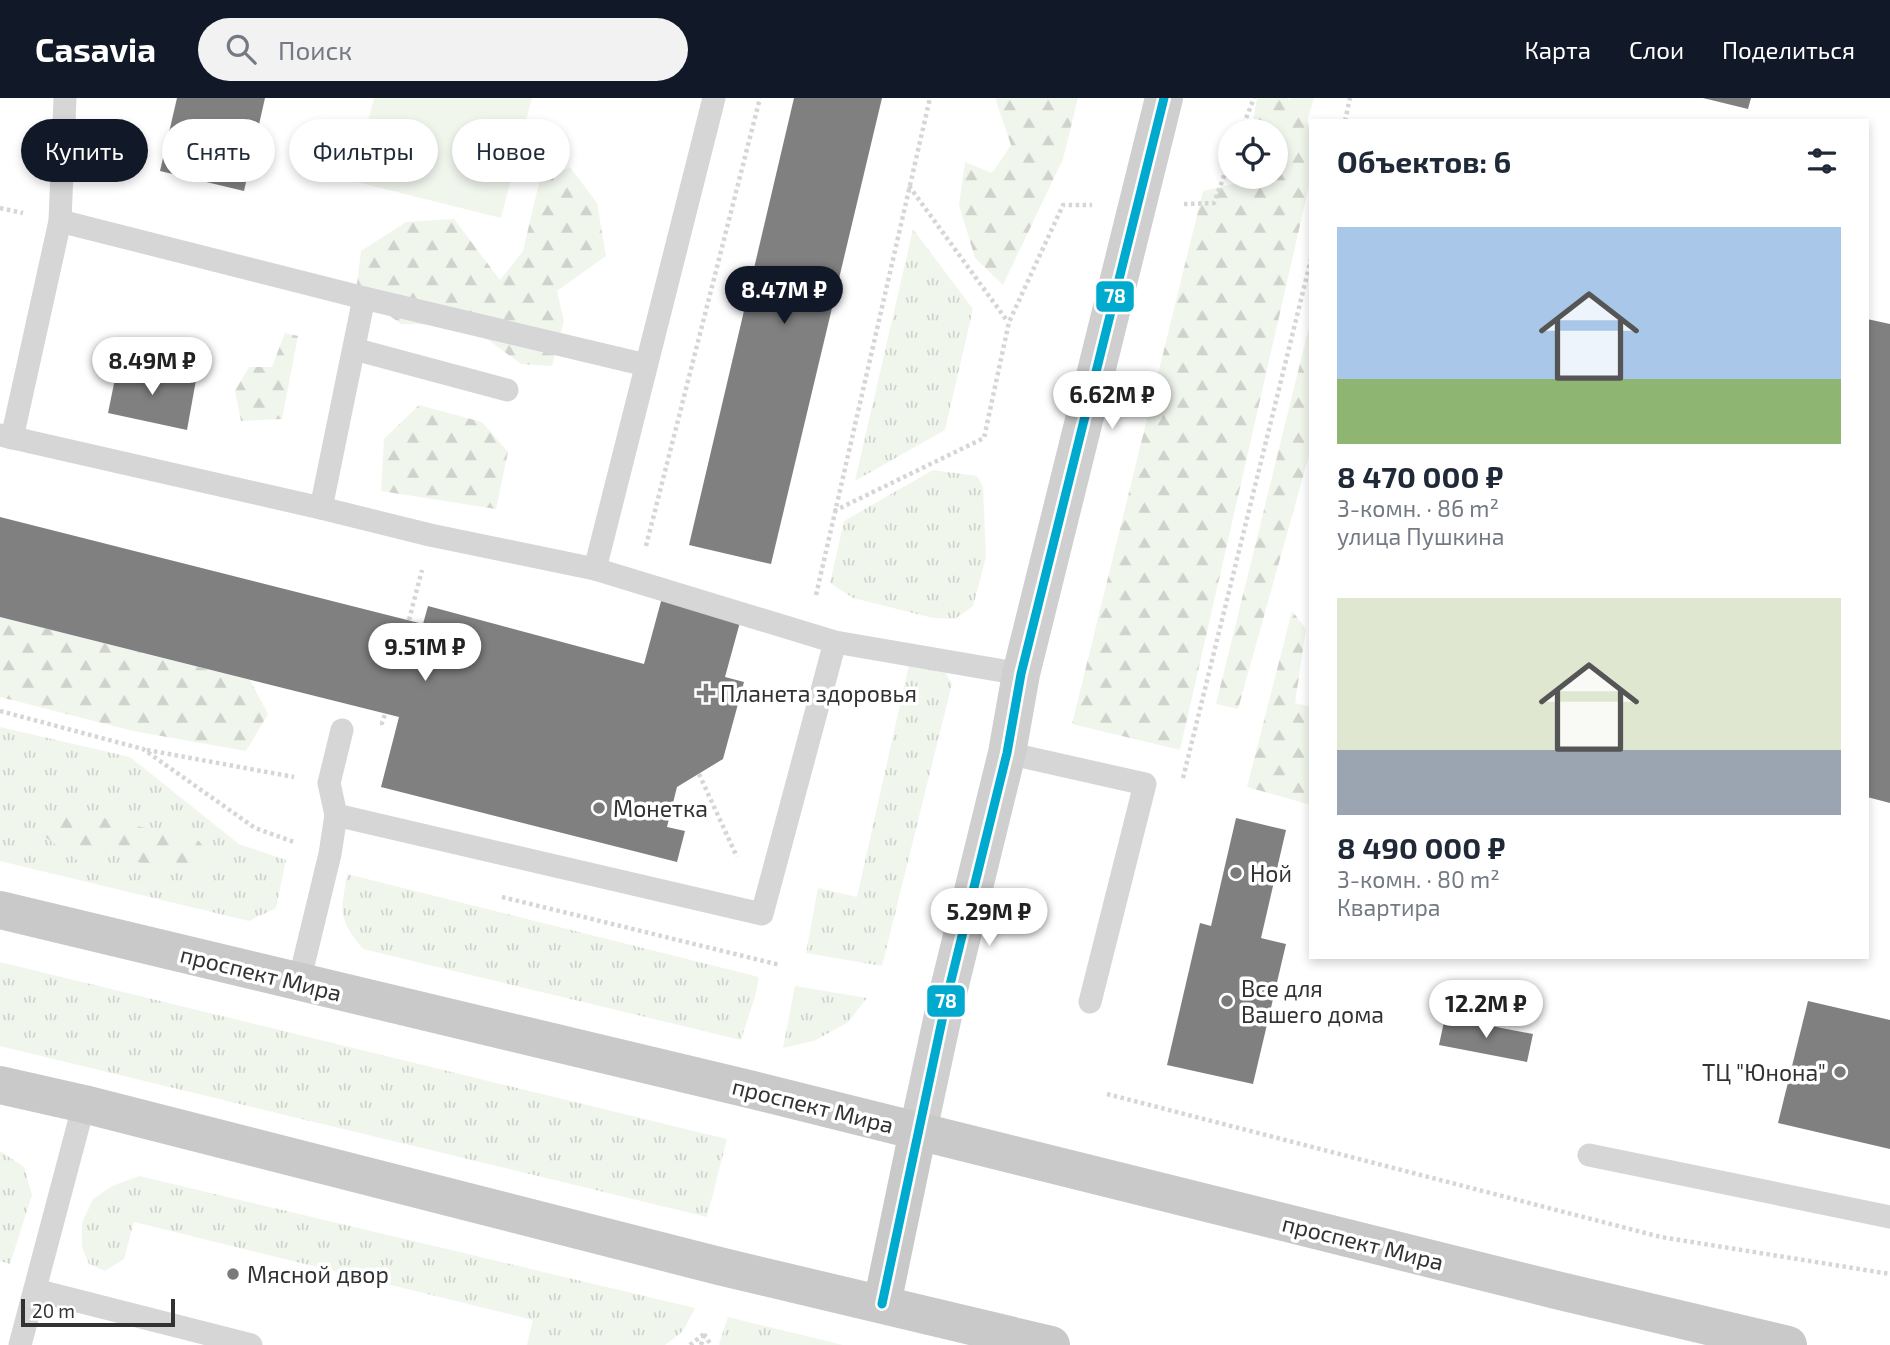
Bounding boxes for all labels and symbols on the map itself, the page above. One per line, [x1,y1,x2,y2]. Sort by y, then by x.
pin: 8.47M ₽ [719,266,849,326]
line badge: 78 [1095,280,1135,313]
text: 78 [1104,284,1126,307]
pin: 8.49M ₽ [87,338,217,397]
pin: 6.62M ₽ [1047,372,1177,431]
pin: 9.51M ₽ [360,624,490,683]
place label: Планета здоровья [720,679,917,707]
marker: Планета здоровья [698,685,714,701]
place label: Монетка [613,794,708,822]
marker: Монетка [591,800,607,816]
place label: Ной [1250,859,1292,887]
marker: Ной [1228,865,1244,881]
pin: 5.29M ₽ [924,888,1054,948]
street label: проспект Мира [177,939,345,1007]
place label: Все для Вашего дома [1241,974,1384,1028]
pin: 12.2M ₽ [1421,981,1551,1040]
line badge: 78 [926,984,966,1018]
text: 78 [935,989,957,1012]
marker: Все для Вашего дома [1219,993,1235,1009]
place label: ТЦ "Юнона" [1702,1058,1826,1086]
marker: ТЦ "Юнона" [1832,1064,1848,1080]
street label: проспект Мира [729,1071,897,1139]
street label: проспект Мира [1279,1208,1447,1276]
place label: Мясной двор [247,1260,389,1288]
marker: Мясной двор [225,1266,241,1282]
scale bar [21,1296,175,1328]

